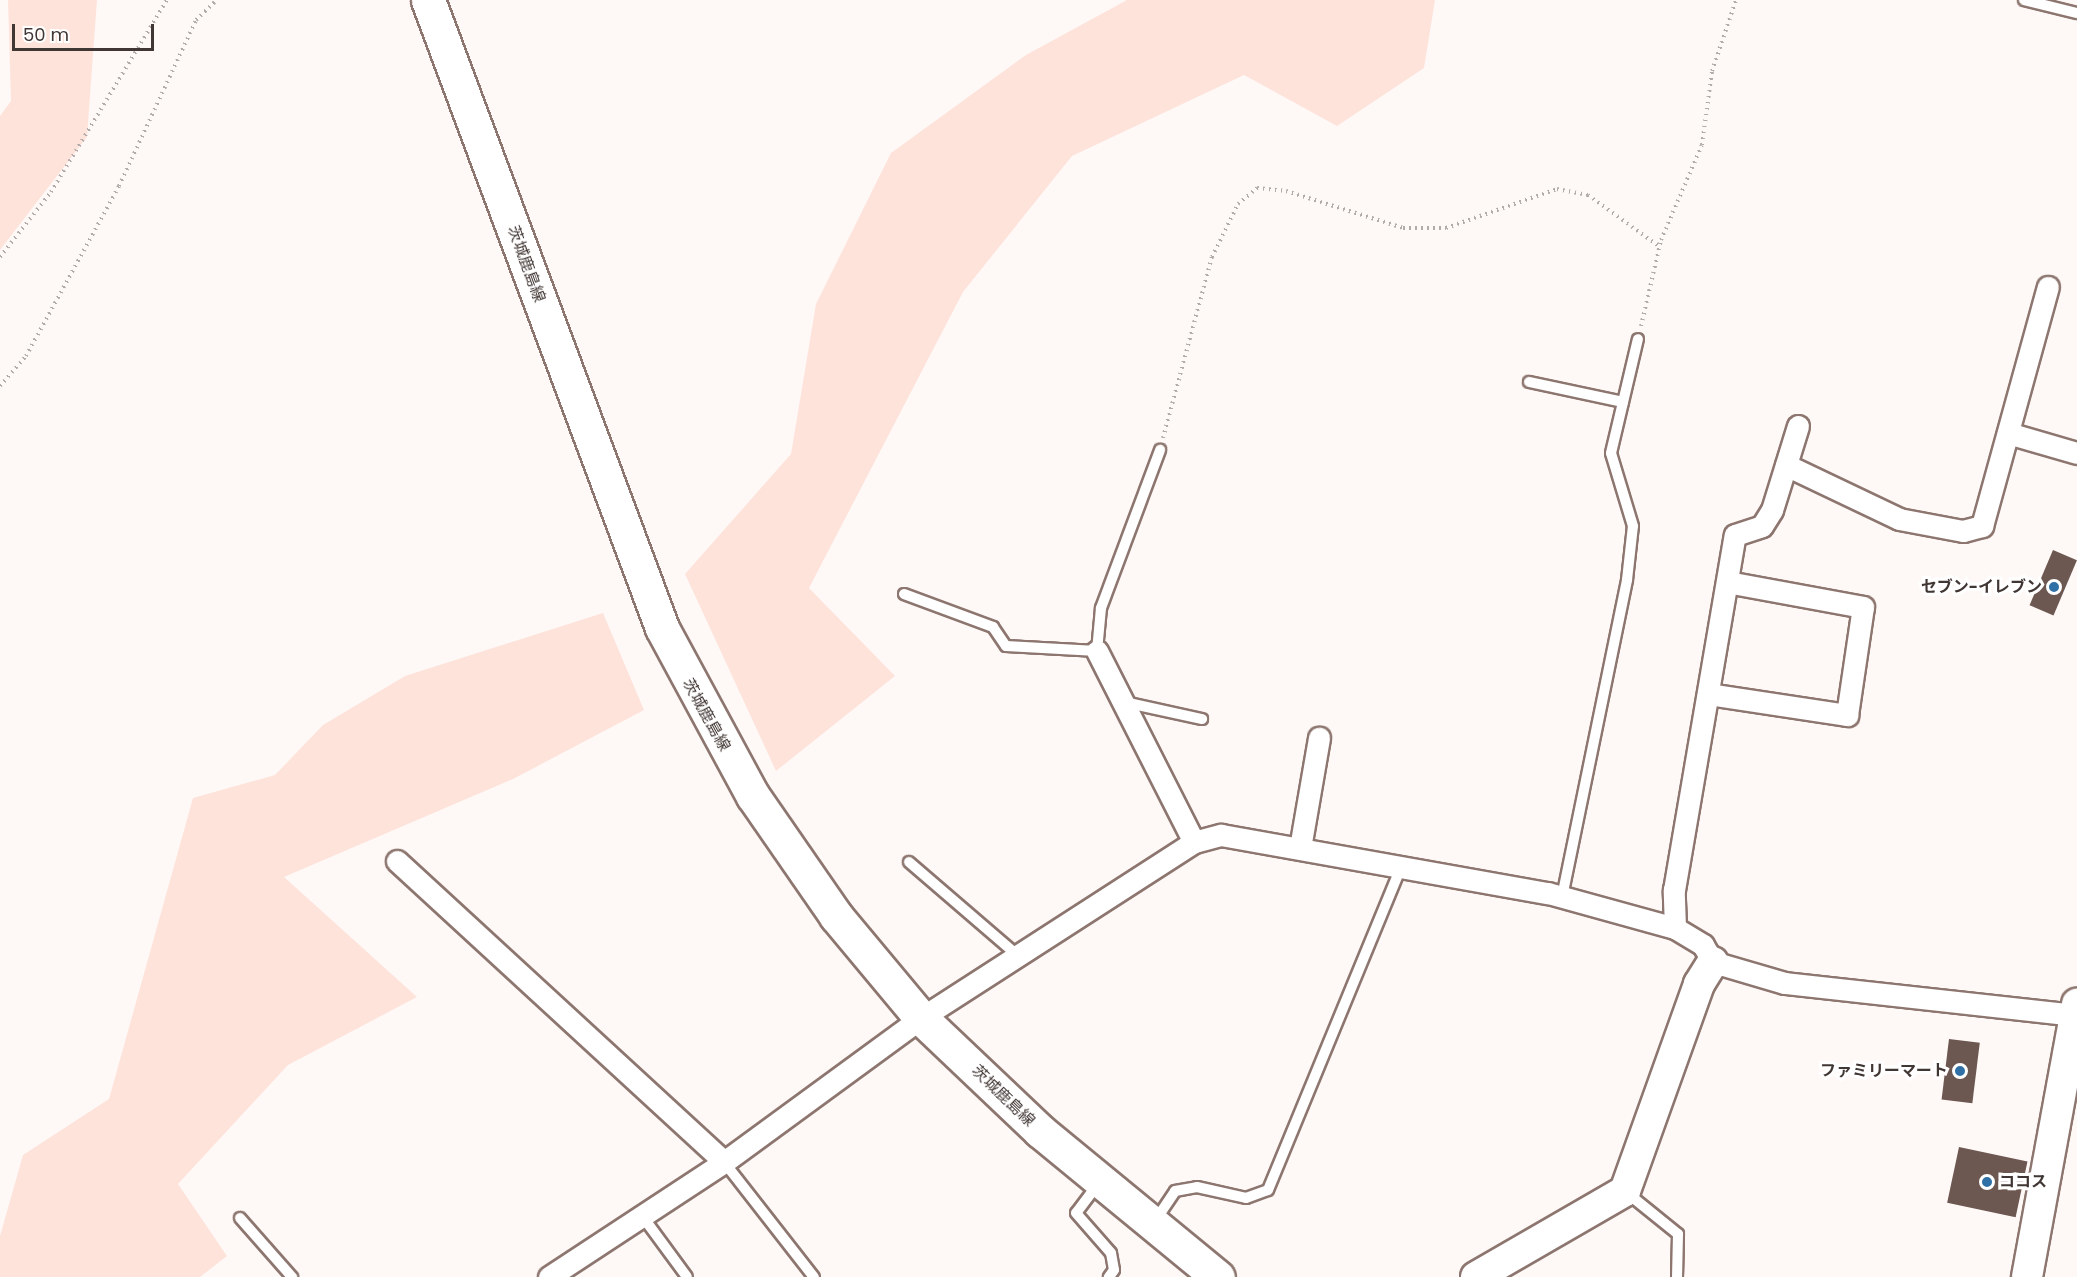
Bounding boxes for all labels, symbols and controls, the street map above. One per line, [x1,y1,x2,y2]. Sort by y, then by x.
scale bar [15,12,158,50]
text: 50 m [23,22,69,47]
street label: 茨城鹿島線 [503,223,549,305]
place label: セブン-イレブン [1921,577,2042,597]
marker: セブン-イレブン [2047,580,2061,594]
street label: 茨城鹿島線 [678,675,734,755]
street label: 茨城鹿島線 [968,1061,1038,1131]
place label: ファミリーマート [1820,1061,1948,1081]
marker: ファミリーマート [1953,1064,1967,1078]
place label: ココス [1999,1172,2047,1192]
marker: ココス [1980,1175,1994,1189]

